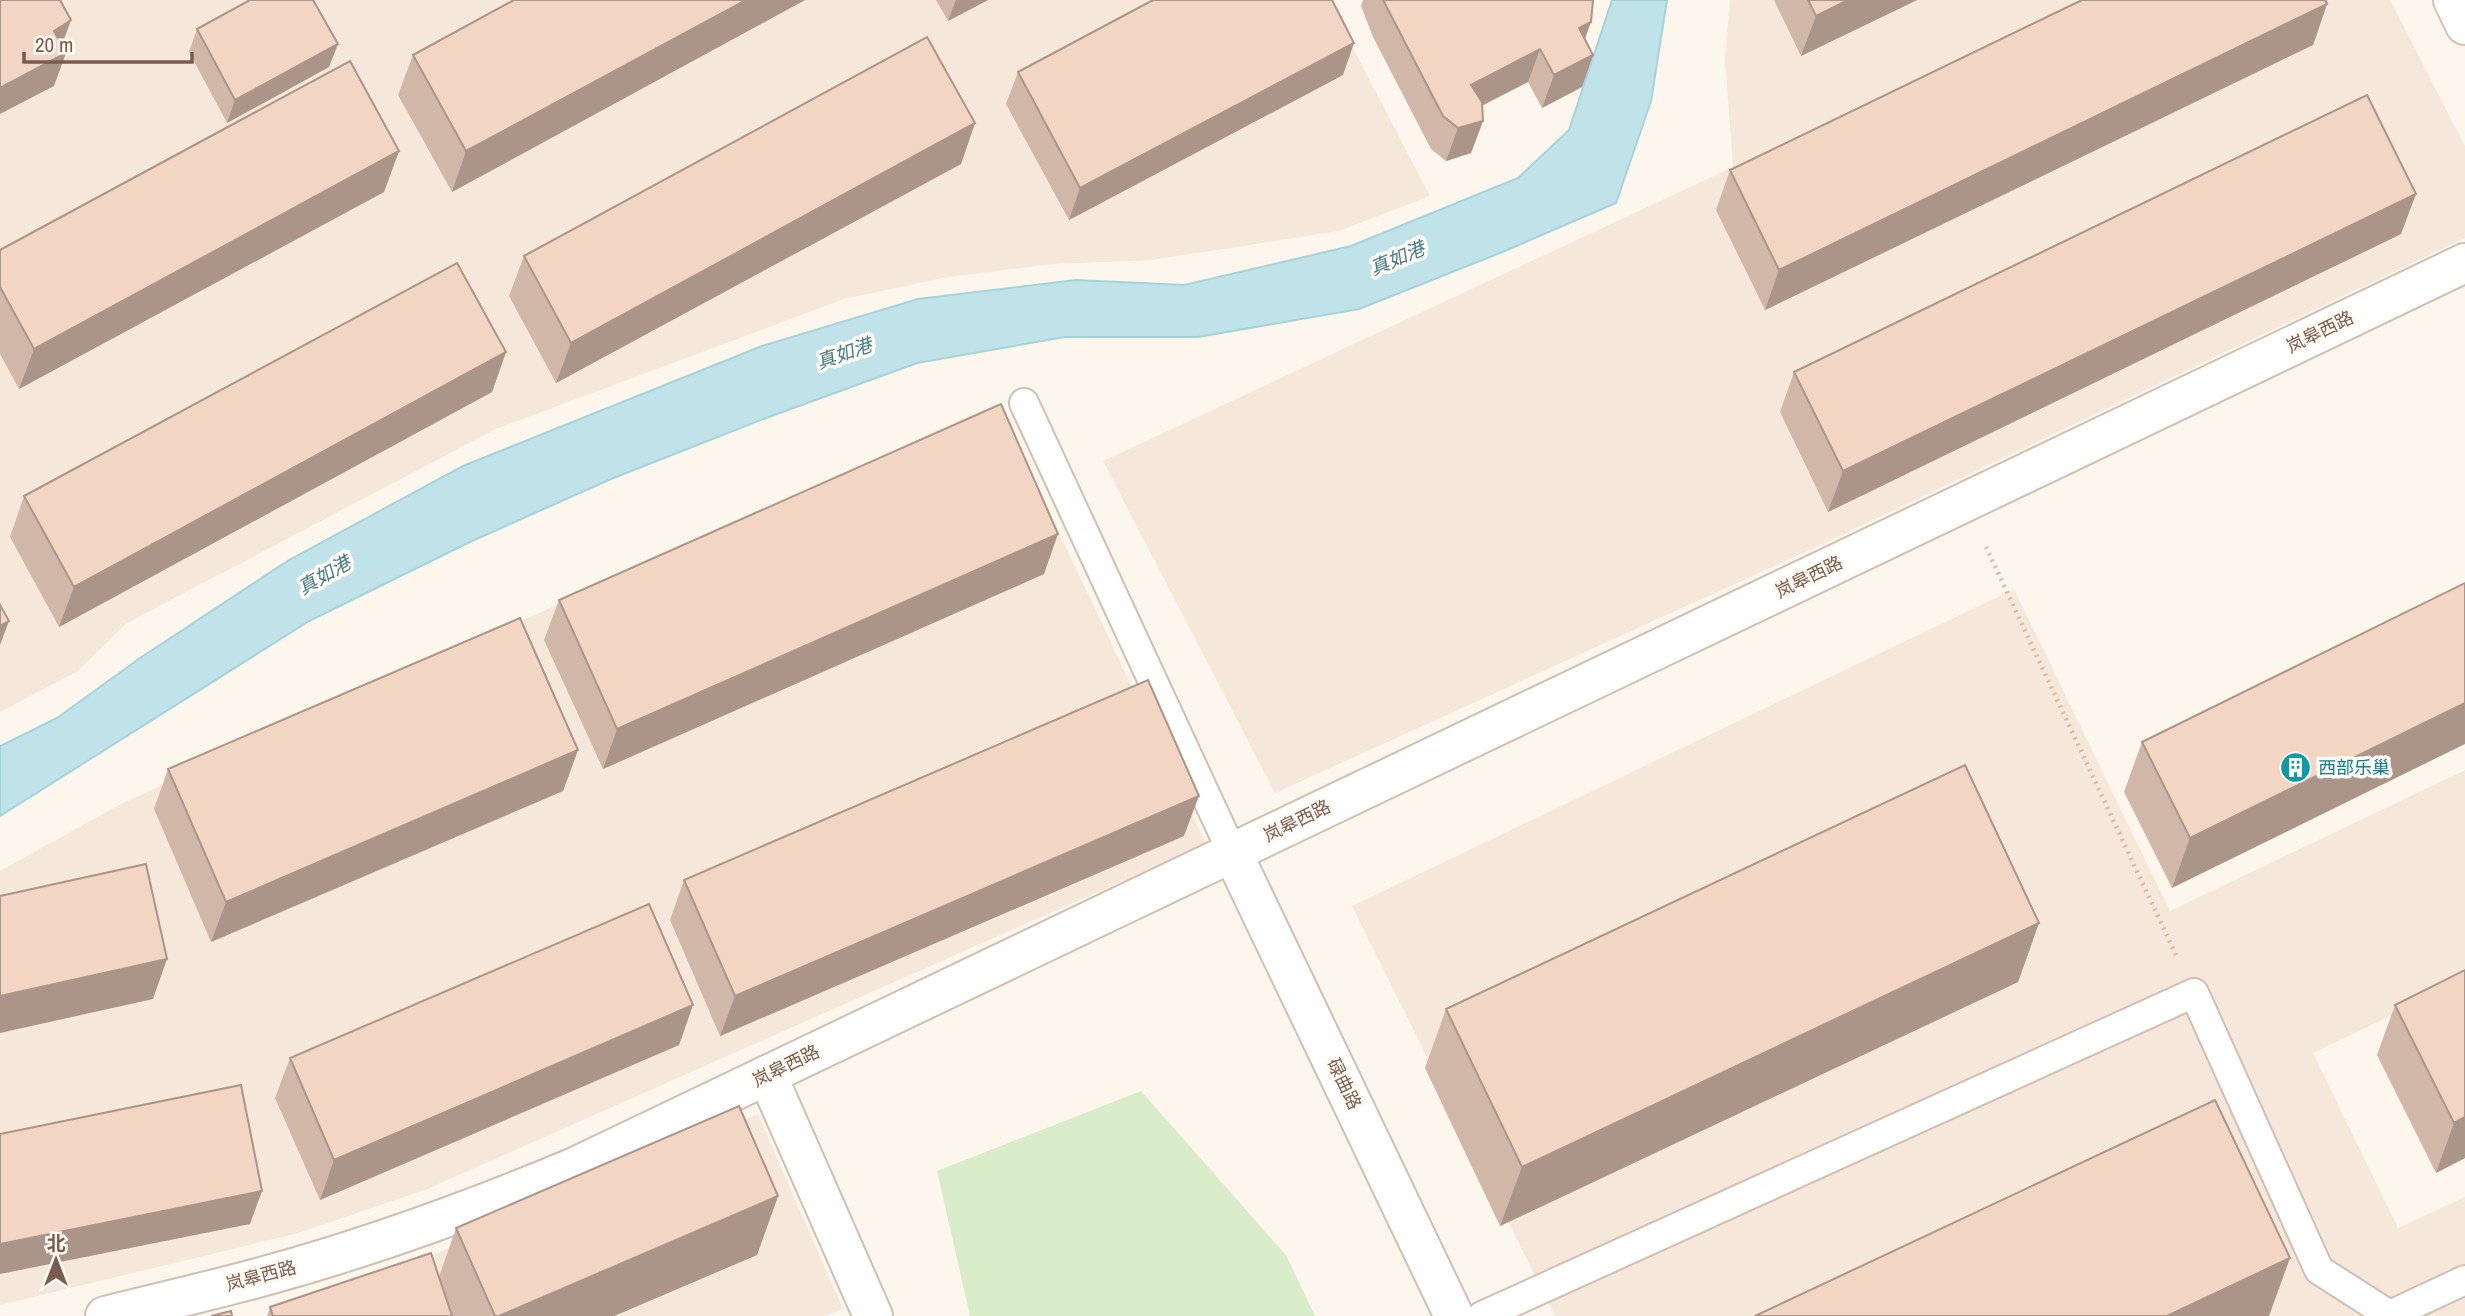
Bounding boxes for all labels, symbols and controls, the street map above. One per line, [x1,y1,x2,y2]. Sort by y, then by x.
scale bar [24,21,192,65]
text: 20 m [35,30,73,59]
water label: 真如港 [1366,234,1431,281]
street label: 岚皋西路 [2282,305,2358,359]
water label: 真如港 [813,330,878,375]
water label: 真如港 [293,548,358,601]
street label: 岚皋西路 [1771,550,1847,604]
building icon: 西部乐巢 [2278,751,2312,785]
place label: 西部乐巢 [2318,755,2390,780]
street label: 岚皋西路 [1259,794,1335,848]
street label: 岚皋西路 [748,1039,824,1093]
street label: 碌曲路 [1321,1054,1368,1114]
north arrow [21,1225,91,1295]
text: 北 [46,1230,66,1256]
street label: 岚皋西路 [223,1254,299,1297]

